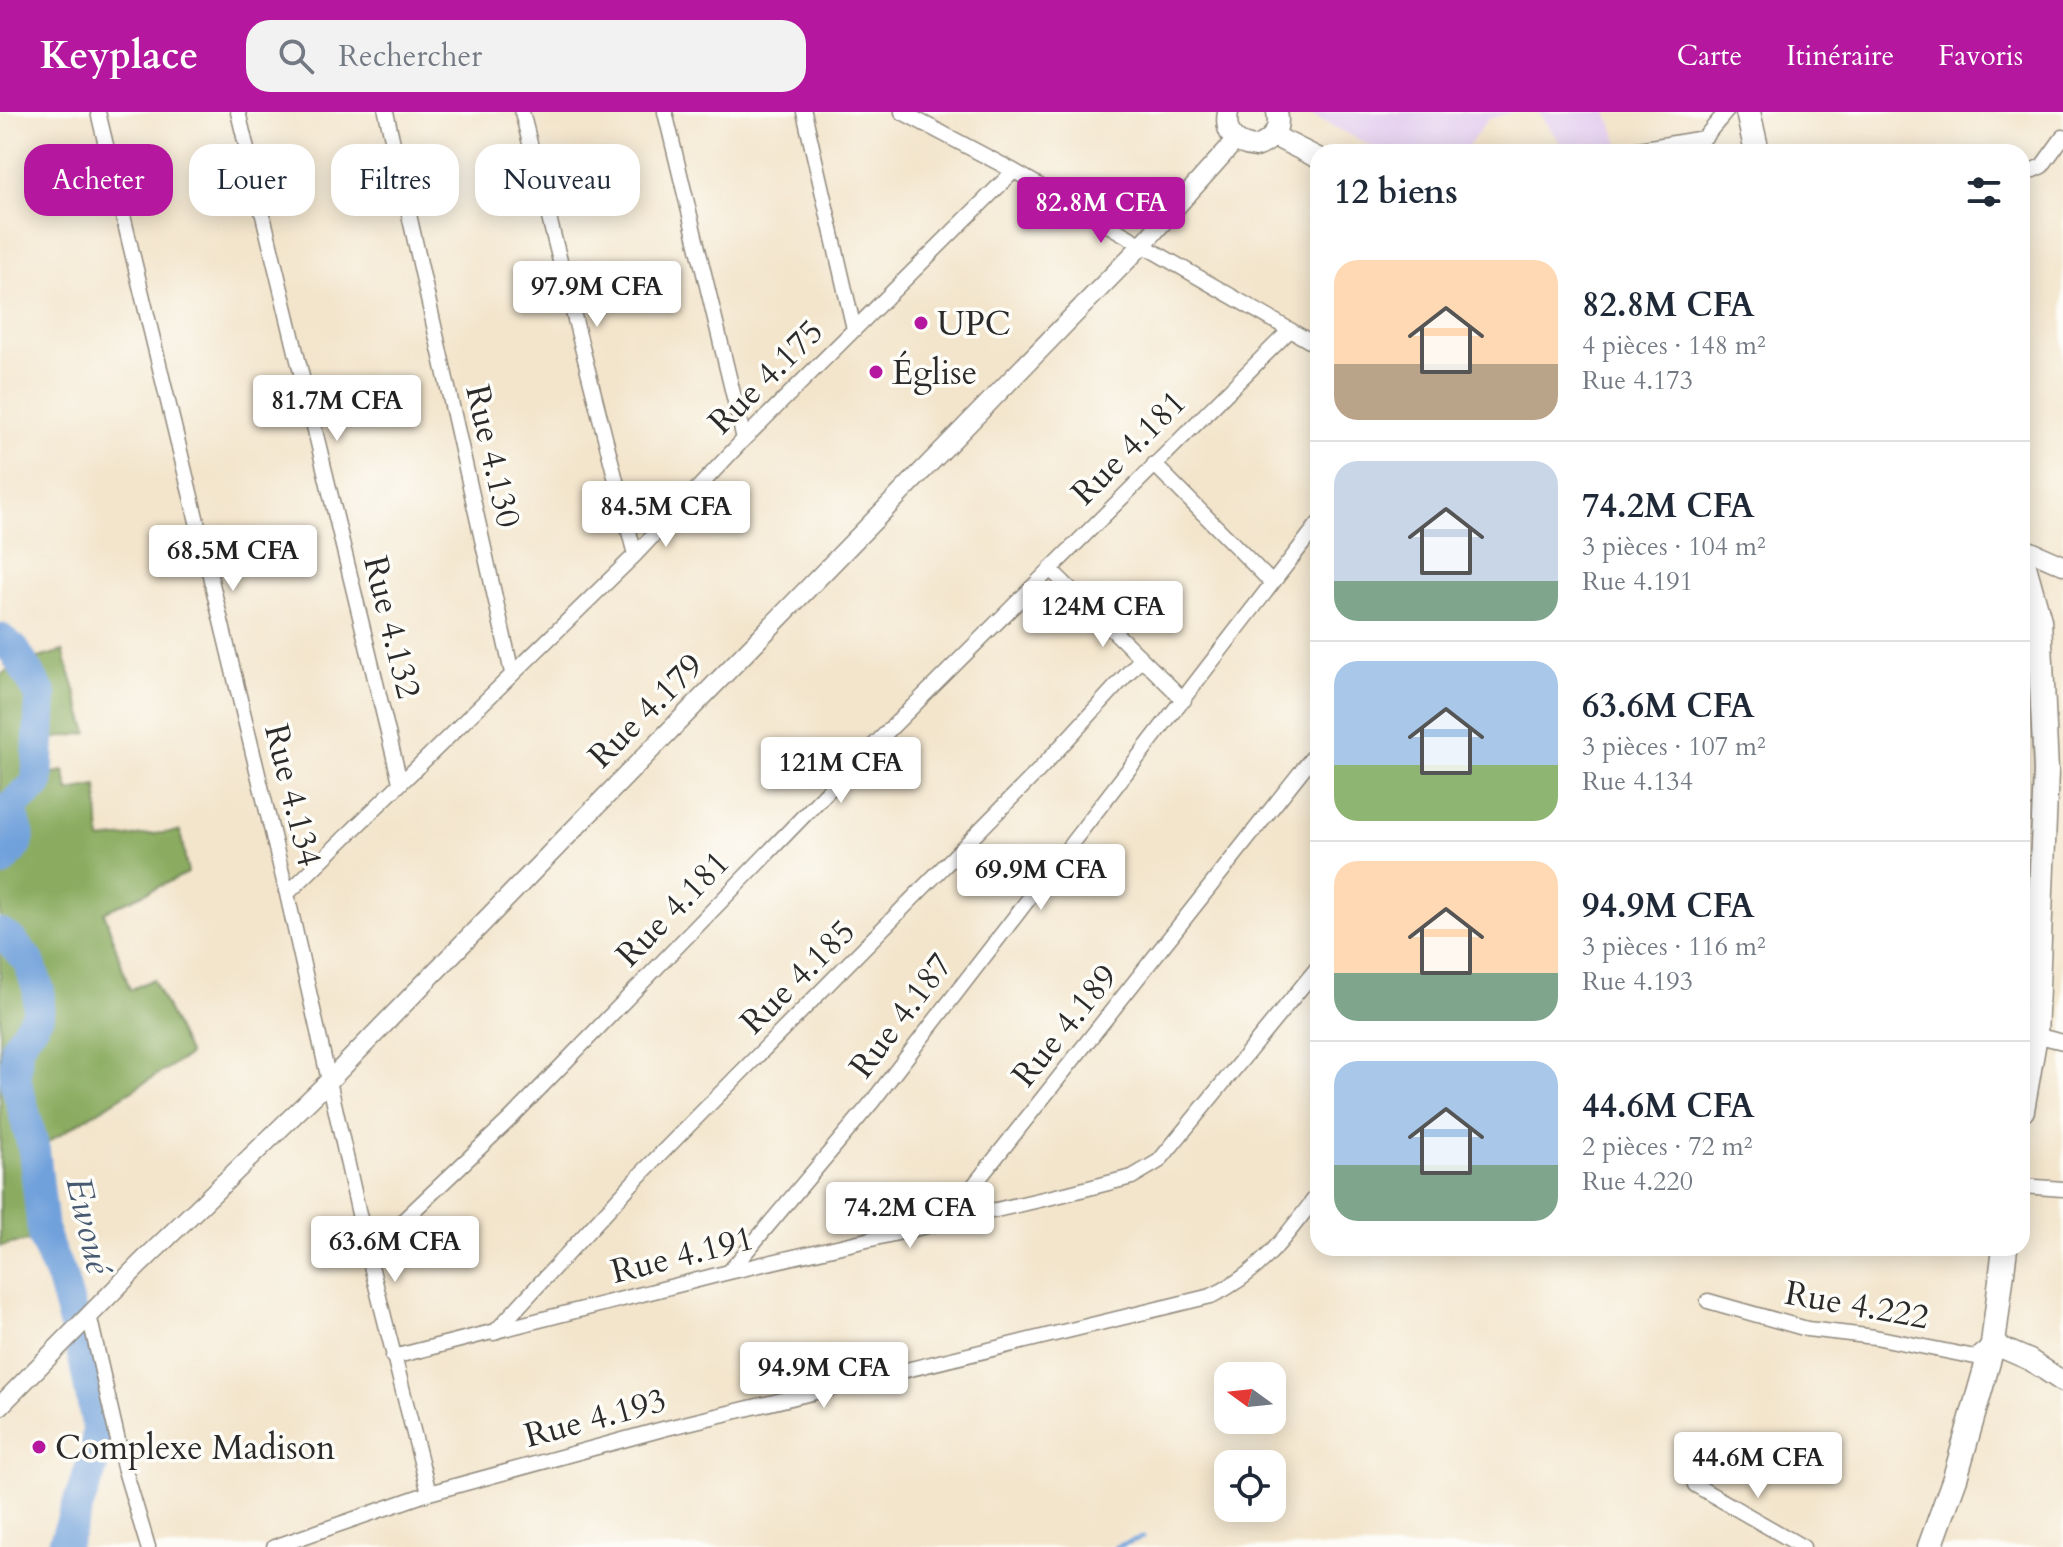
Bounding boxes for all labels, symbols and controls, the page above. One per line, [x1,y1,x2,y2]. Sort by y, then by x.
search box [246,20,806,92]
text: Keyplace [40,30,198,82]
icon: search [274,34,318,78]
text: Rechercher [338,36,482,77]
text: Carte [1677,37,1742,75]
text: Itinéraire [1786,37,1894,75]
text: Favoris [1938,37,2023,75]
chip: Acheter [24,144,173,216]
chip: Louer [189,144,315,216]
chip: Filtres [331,144,459,216]
chip: Nouveau [475,144,640,216]
text: 12 biens [1334,169,1458,215]
icon: filters [1962,170,2006,214]
pin: 82.8M CFA [1009,177,1193,245]
text: 82.8M CFA [1035,185,1167,220]
pin: 97.9M CFA [505,261,689,329]
text: 97.9M CFA [531,269,663,304]
text: 82.8M CFA [1582,282,1755,328]
icon: home [1398,292,1494,388]
place label: UPC [937,301,1011,347]
street label: Rue 4.175 [698,309,833,444]
marker: UPC [912,314,930,332]
text: 4 pièces · 148 m² [1582,328,1766,363]
place label: Église [892,350,977,396]
marker: Église [867,363,885,381]
text: Rue 4.173 [1582,363,1693,398]
pin: 81.7M CFA [245,375,429,443]
street label: Rue 4.130 [454,380,532,532]
street label: Rue 4.181 [1061,380,1196,515]
text: 81.7M CFA [271,383,403,418]
pin: 84.5M CFA [574,481,758,549]
text: 74.2M CFA [1582,483,1755,529]
text: 84.5M CFA [600,489,732,524]
icon: home [1398,493,1494,589]
pin: 68.5M CFA [141,525,325,593]
text: 3 pièces · 104 m² [1582,529,1766,564]
text: 68.5M CFA [167,533,299,568]
street label: Rue 4.132 [352,551,432,703]
text: Rue 4.191 [1582,564,1693,599]
pin: 124M CFA [1020,581,1186,649]
text: 124M CFA [1041,589,1165,624]
street label: Rue 4.179 [578,643,713,778]
text: 63.6M CFA [1582,683,1755,729]
icon: home [1398,693,1494,789]
street label: Rue 4.134 [253,719,333,871]
text: 3 pièces · 107 m² [1582,729,1766,764]
pin: 121M CFA [758,737,924,805]
text: 121M CFA [779,745,903,780]
text: Rue 4.134 [1582,764,1693,799]
street label: Rue 4.181 [606,841,740,977]
pin: 69.9M CFA [949,844,1133,912]
text: 69.9M CFA [975,852,1107,887]
text: 94.9M CFA [1582,883,1755,929]
icon: home [1398,893,1494,989]
street label: Rue 4.185 [730,909,865,1044]
text: 3 pièces · 116 m² [1582,929,1766,964]
street label: Rue 4.187 [839,944,963,1087]
street label: Rue 4.189 [1001,955,1128,1096]
text: Rue 4.193 [1582,964,1693,999]
text: 44.6M CFA [1582,1083,1755,1129]
icon: home [1398,1093,1494,1189]
text: 2 pièces · 72 m² [1582,1129,1753,1164]
text: Rue 4.220 [1582,1164,1693,1199]
water label: Ewoué [54,1172,124,1281]
pin: 74.2M CFA [818,1182,1002,1250]
text: 74.2M CFA [844,1190,976,1225]
street label: Rue 4.191 [606,1215,758,1295]
pin: 63.6M CFA [303,1216,487,1284]
text: 63.6M CFA [329,1224,461,1259]
street label: Rue 4.222 [1781,1270,1932,1340]
pin: 94.9M CFA [732,1342,916,1410]
text: 94.9M CFA [758,1350,890,1385]
north arrow [1214,1362,1286,1434]
map controls [1214,1362,1286,1522]
street label: Rue 4.193 [519,1377,671,1459]
place label: Complexe Madison [55,1425,335,1471]
pin: 44.6M CFA [1666,1432,1850,1500]
marker: Complexe Madison [30,1438,48,1456]
text: 44.6M CFA [1692,1440,1824,1475]
button: locate [1214,1450,1286,1522]

